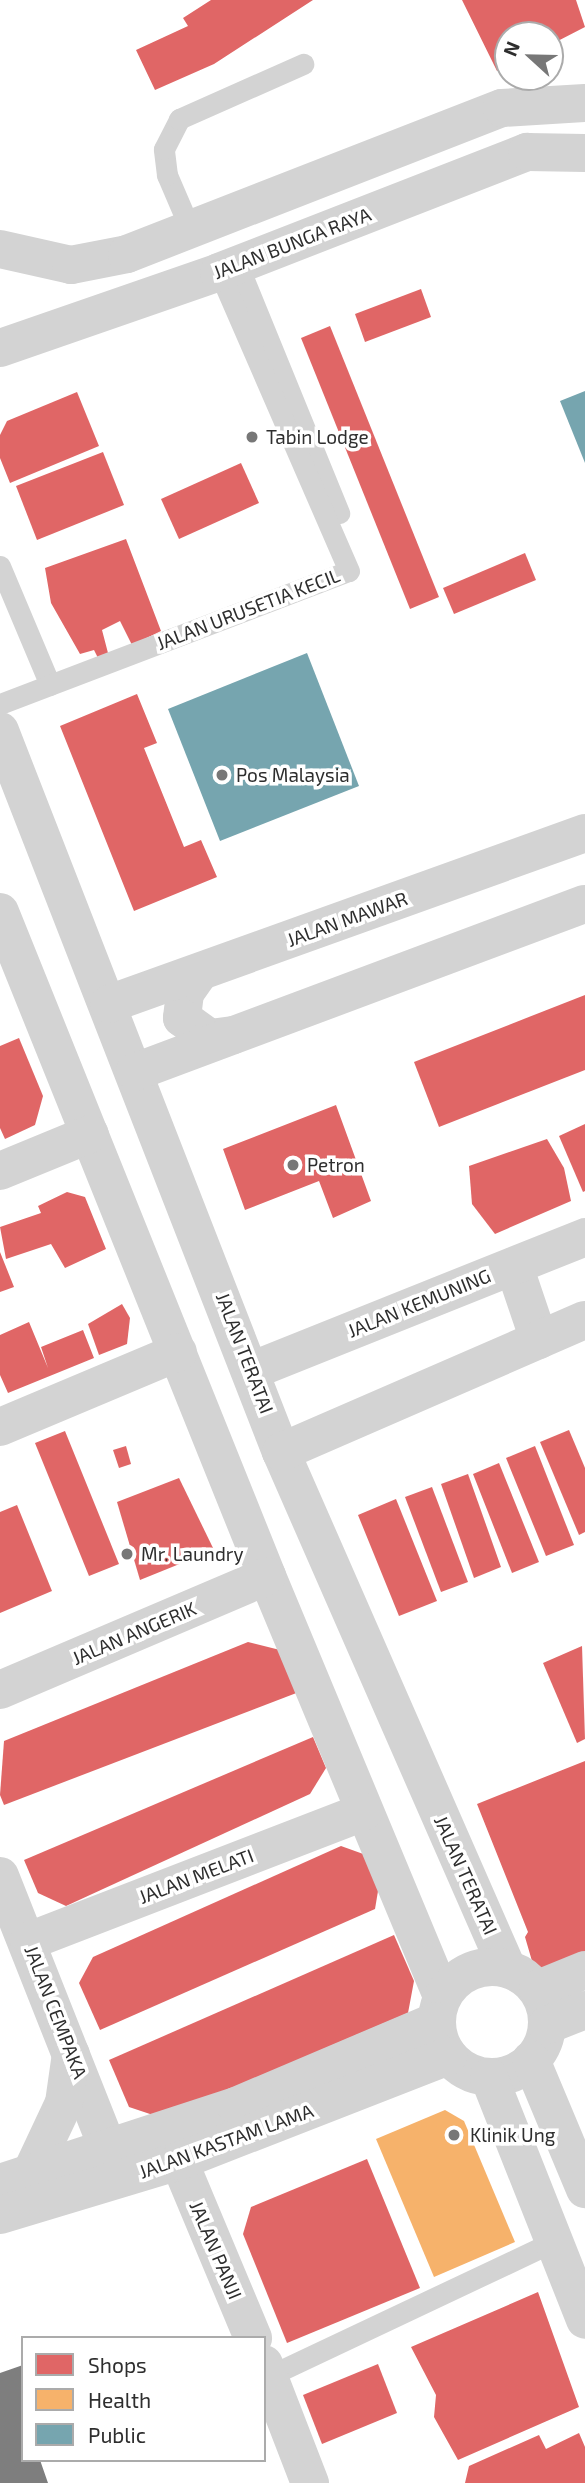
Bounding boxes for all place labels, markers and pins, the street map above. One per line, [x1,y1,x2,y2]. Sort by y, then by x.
place label: Tabin Lodge [266,426,369,448]
marker: Tabin Lodge [244,429,260,445]
place label: Pos Malaysia [236,764,350,786]
marker: Pos Malaysia [214,767,230,783]
place label: Petron [307,1154,365,1176]
marker: Petron [285,1157,301,1173]
place label: Mr. Laundry [141,1543,243,1565]
marker: Mr. Laundry [119,1546,135,1562]
place label: Klinik Ung [470,2124,556,2146]
marker: Klinik Ung [444,2125,464,2145]

